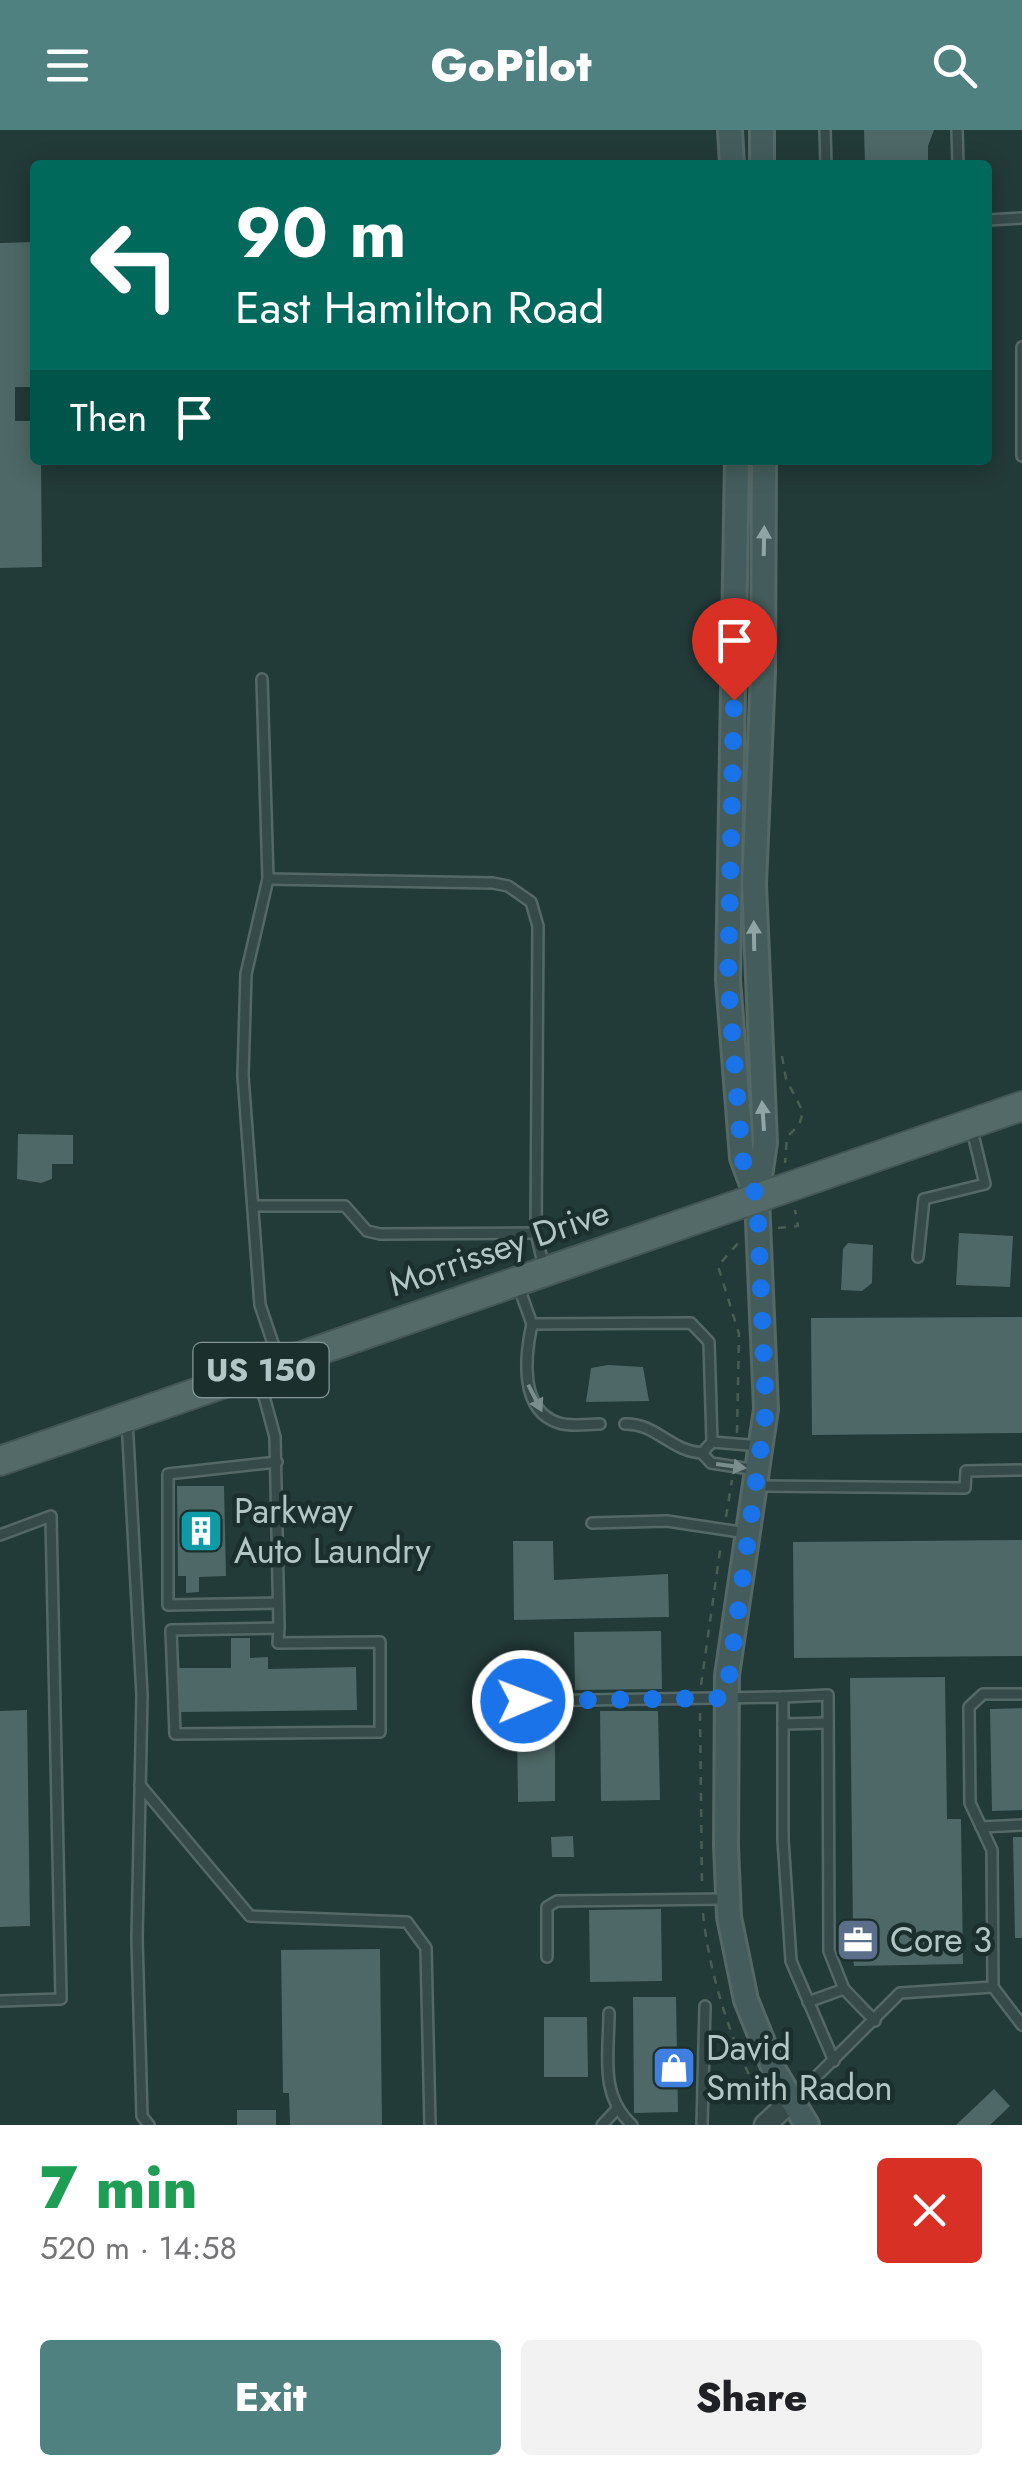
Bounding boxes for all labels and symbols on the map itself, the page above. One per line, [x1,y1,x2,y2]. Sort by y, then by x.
one-way arrow [757,524,773,556]
pin [692,598,777,701]
one-way arrow [746,919,762,951]
one-way arrow [755,1099,771,1131]
street label: Morrissey Drive [382,1187,616,1309]
road number: US 150 [194,1343,328,1397]
one-way arrow [526,1384,543,1412]
one-way arrow [715,1458,747,1474]
place label: Parkway Auto Laundry [234,1486,431,1576]
building icon: Parkway Auto Laundry [178,1508,224,1554]
position arrow [471,1649,575,1753]
place label: Core 3 [890,1915,992,1965]
office icon: Core 3 [835,1917,881,1963]
place label: David Smith Radon [706,2023,893,2113]
shop icon: David Smith Radon [651,2045,697,2091]

